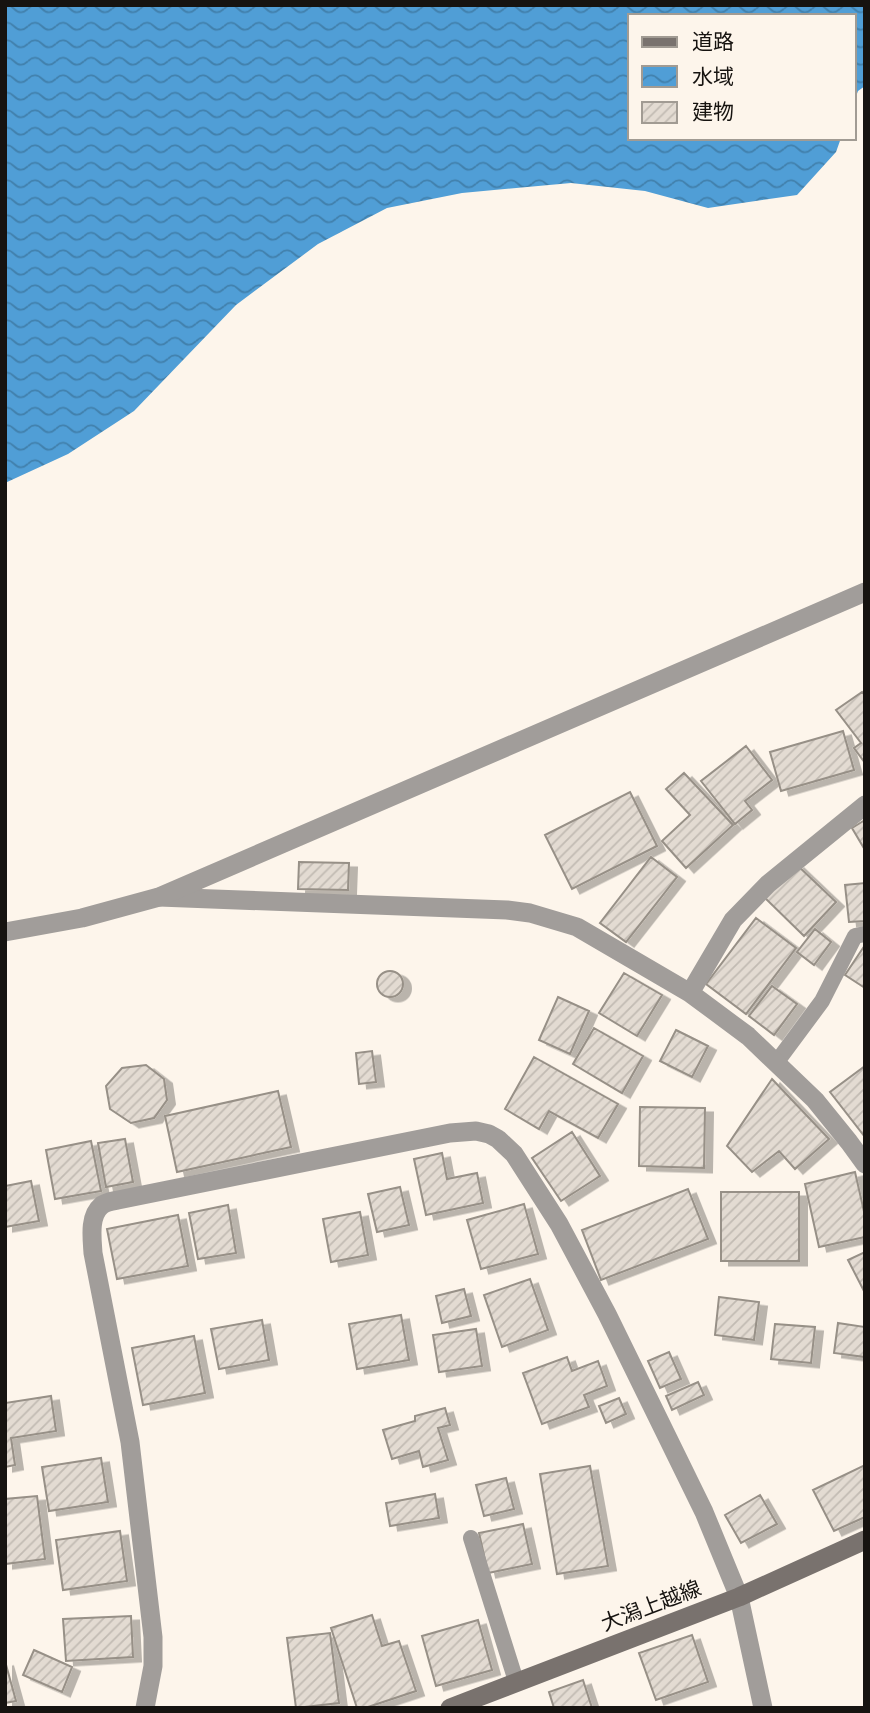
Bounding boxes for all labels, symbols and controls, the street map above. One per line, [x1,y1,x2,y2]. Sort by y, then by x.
legend [628,14,856,140]
text: 道路 [692,29,734,54]
text: 水域 [692,64,734,89]
text: 建物 [692,99,734,124]
street label: 大潟上越線 [597,1575,704,1636]

